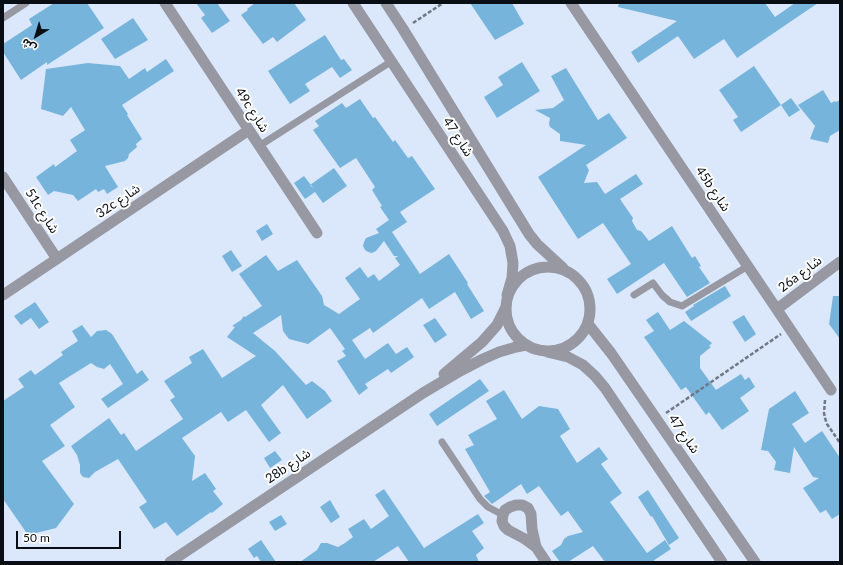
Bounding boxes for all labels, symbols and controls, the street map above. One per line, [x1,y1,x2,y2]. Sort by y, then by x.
north arrow [16,16,56,56]
text: ش [18,36,38,56]
street label: 49c شارع [232,85,272,135]
street label: شارع 47 [440,114,476,160]
street label: 45b شارع [692,163,734,215]
street label: 32c شارع [93,181,143,221]
street label: 51c شارع [22,186,62,236]
street label: 26a شارع [775,253,825,295]
street label: شارع 47 [665,412,703,456]
street label: 28b شارع [262,445,314,487]
scale bar [18,523,123,549]
text: 50 m [23,530,50,545]

